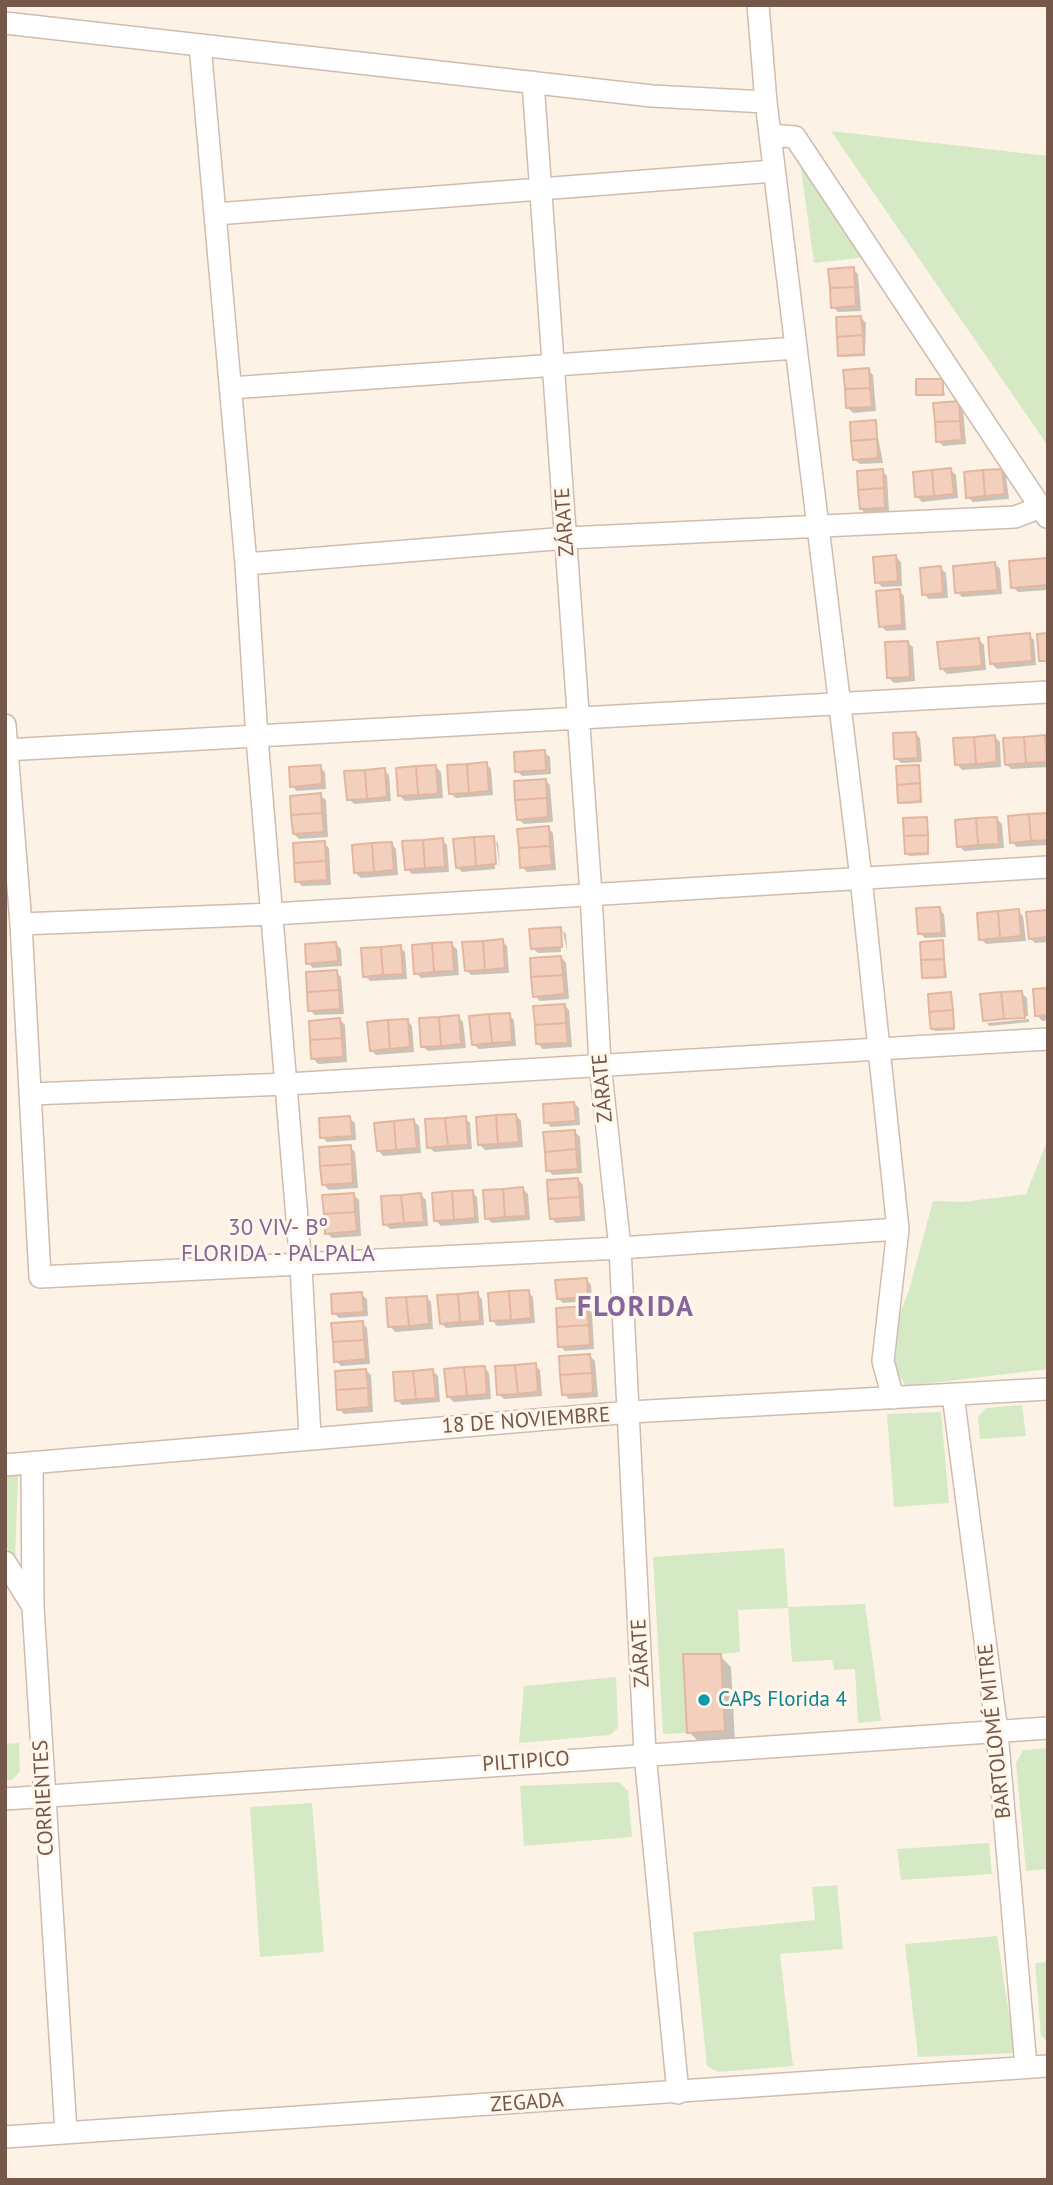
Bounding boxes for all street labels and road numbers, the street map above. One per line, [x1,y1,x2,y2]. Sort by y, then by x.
street label: ZÁRATE [550,487,580,557]
street label: ZÁRATE [587,1052,619,1124]
street label: 18 DE NOVIEMBRE [441,1403,611,1439]
street label: ZÁRATE [627,1618,655,1688]
street label: BARTOLOMÉ MITRE [973,1642,1017,1820]
street label: CORRIENTES [28,1739,60,1857]
street label: PILTIPICO [481,1746,571,1778]
street label: ZEGADA [490,2088,564,2118]

